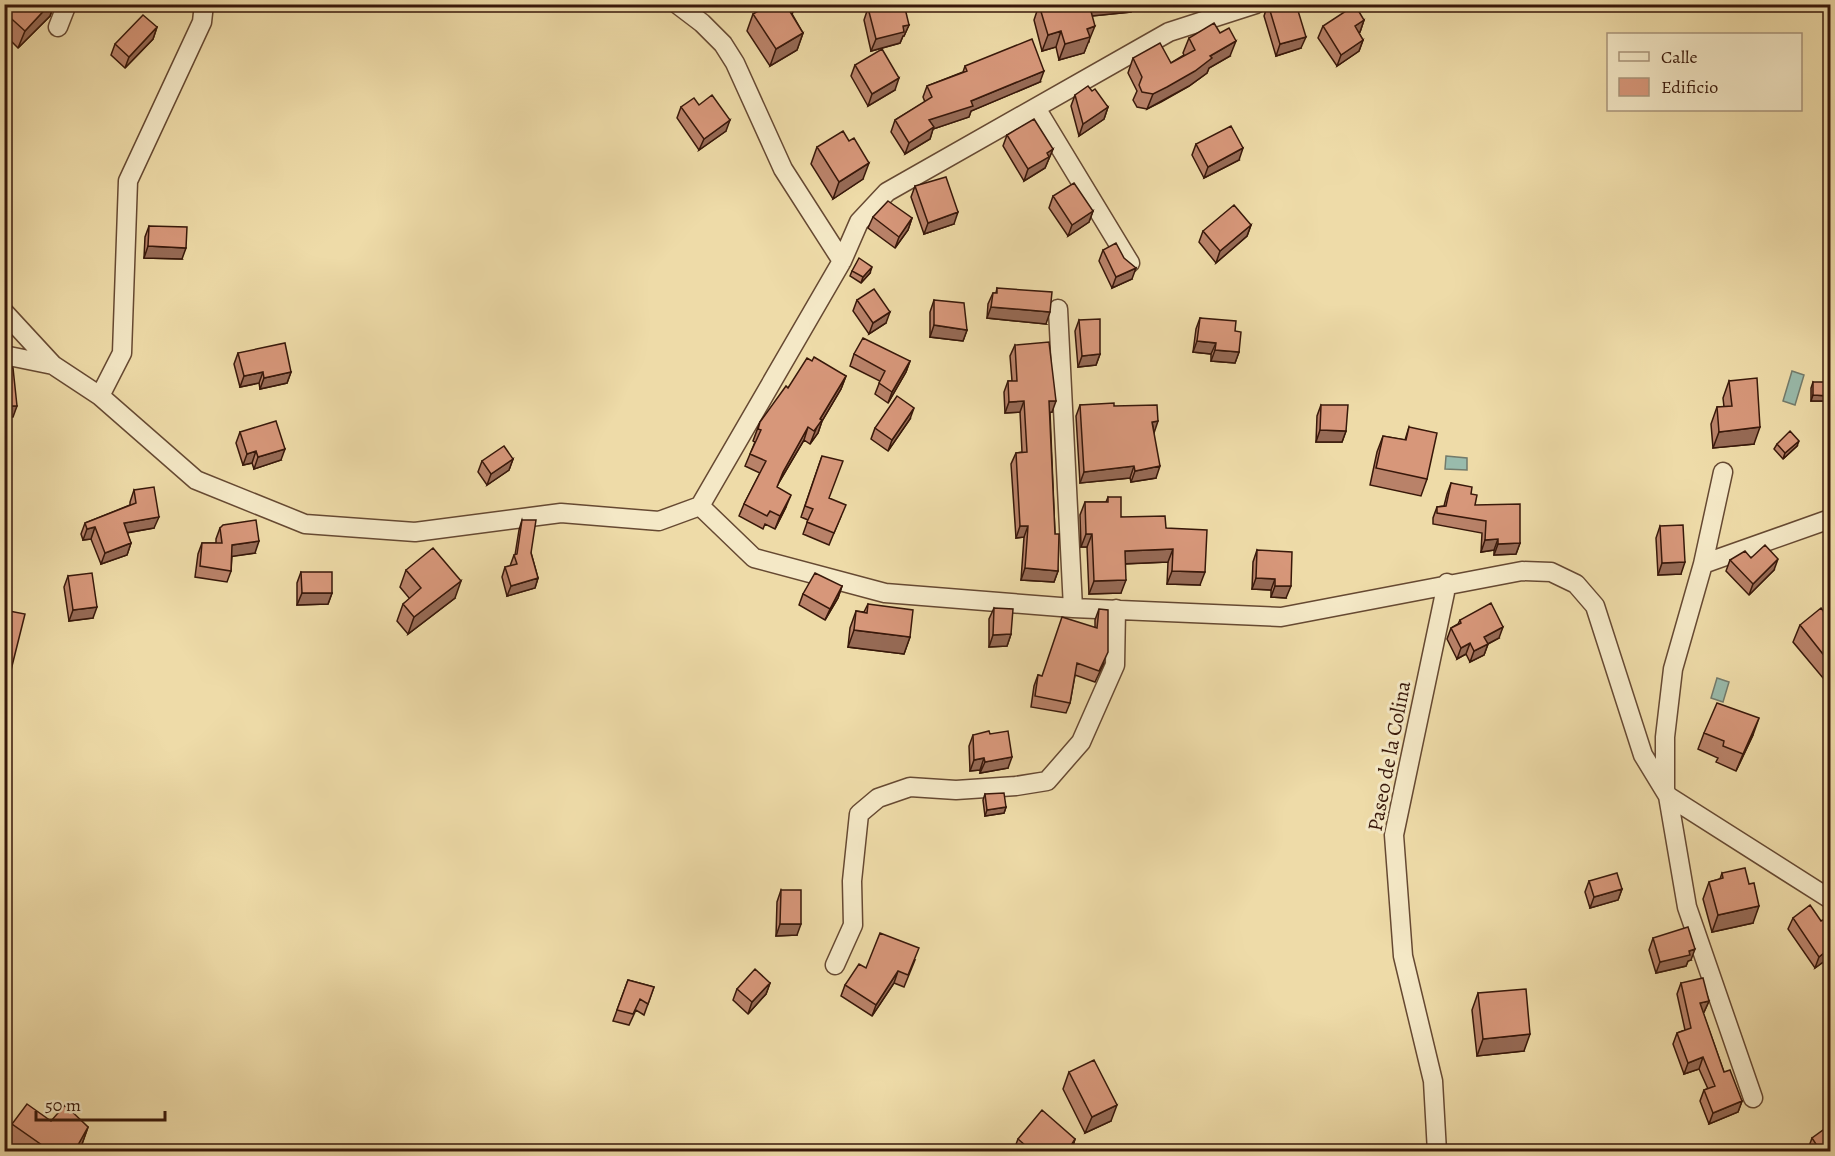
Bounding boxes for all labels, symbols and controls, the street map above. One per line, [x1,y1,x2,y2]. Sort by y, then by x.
legend [1607,33,1802,111]
text: Calle [1661,45,1698,69]
text: Edificio [1661,75,1718,99]
street label: Paseo de la Colina [1361,678,1417,834]
scale bar [36,1084,165,1122]
text: 50 m [45,1093,81,1117]

